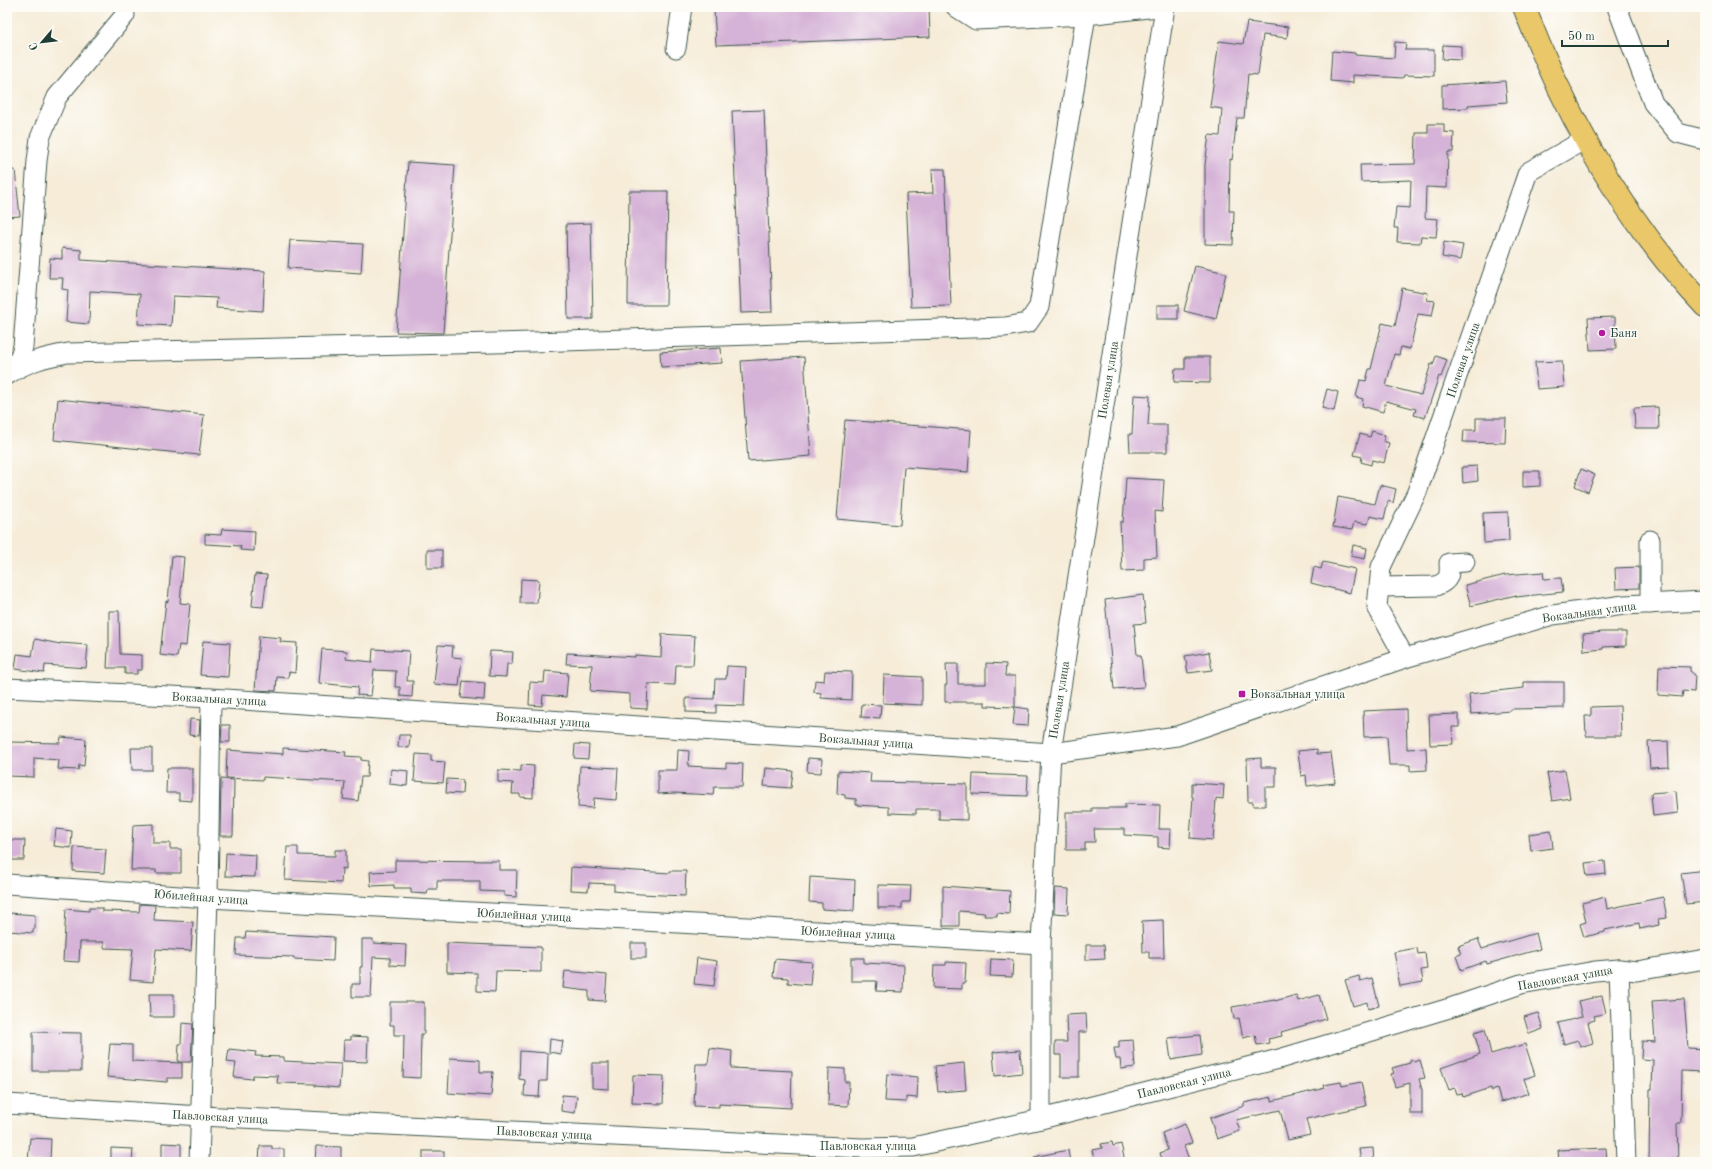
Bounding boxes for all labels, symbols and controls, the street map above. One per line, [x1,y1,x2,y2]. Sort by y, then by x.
north arrow [22,22,62,62]
scale bar [1562,22,1668,48]
text: 50 m [1568,30,1595,43]
text: С [28,40,41,52]
street label: Полевая улица [1445,321,1482,400]
marker: Баня [1597,328,1607,338]
place label: Баня [1610,328,1637,340]
street label: Полевая улица [1097,340,1121,420]
street label: Вокзальная улица [1541,600,1637,626]
street label: Полевая улица [1048,660,1072,740]
marker: Вокзальная улица [1237,689,1247,699]
place label: Вокзальная улица [1250,689,1345,701]
street label: Вокзальная улица [171,692,267,708]
street label: Вокзальная улица [495,712,591,730]
street label: Вокзальная улица [818,733,914,751]
street label: Юбилейная улица [153,889,249,907]
street label: Юбилейная улица [476,908,572,924]
street label: Юбилейная улица [800,926,896,942]
street label: Павловская улица [1517,965,1614,993]
street label: Павловская улица [1136,1066,1233,1101]
street label: Павловская улица [172,1109,268,1127]
street label: Павловская улица [496,1125,592,1143]
street label: Павловская улица [820,1141,916,1153]

